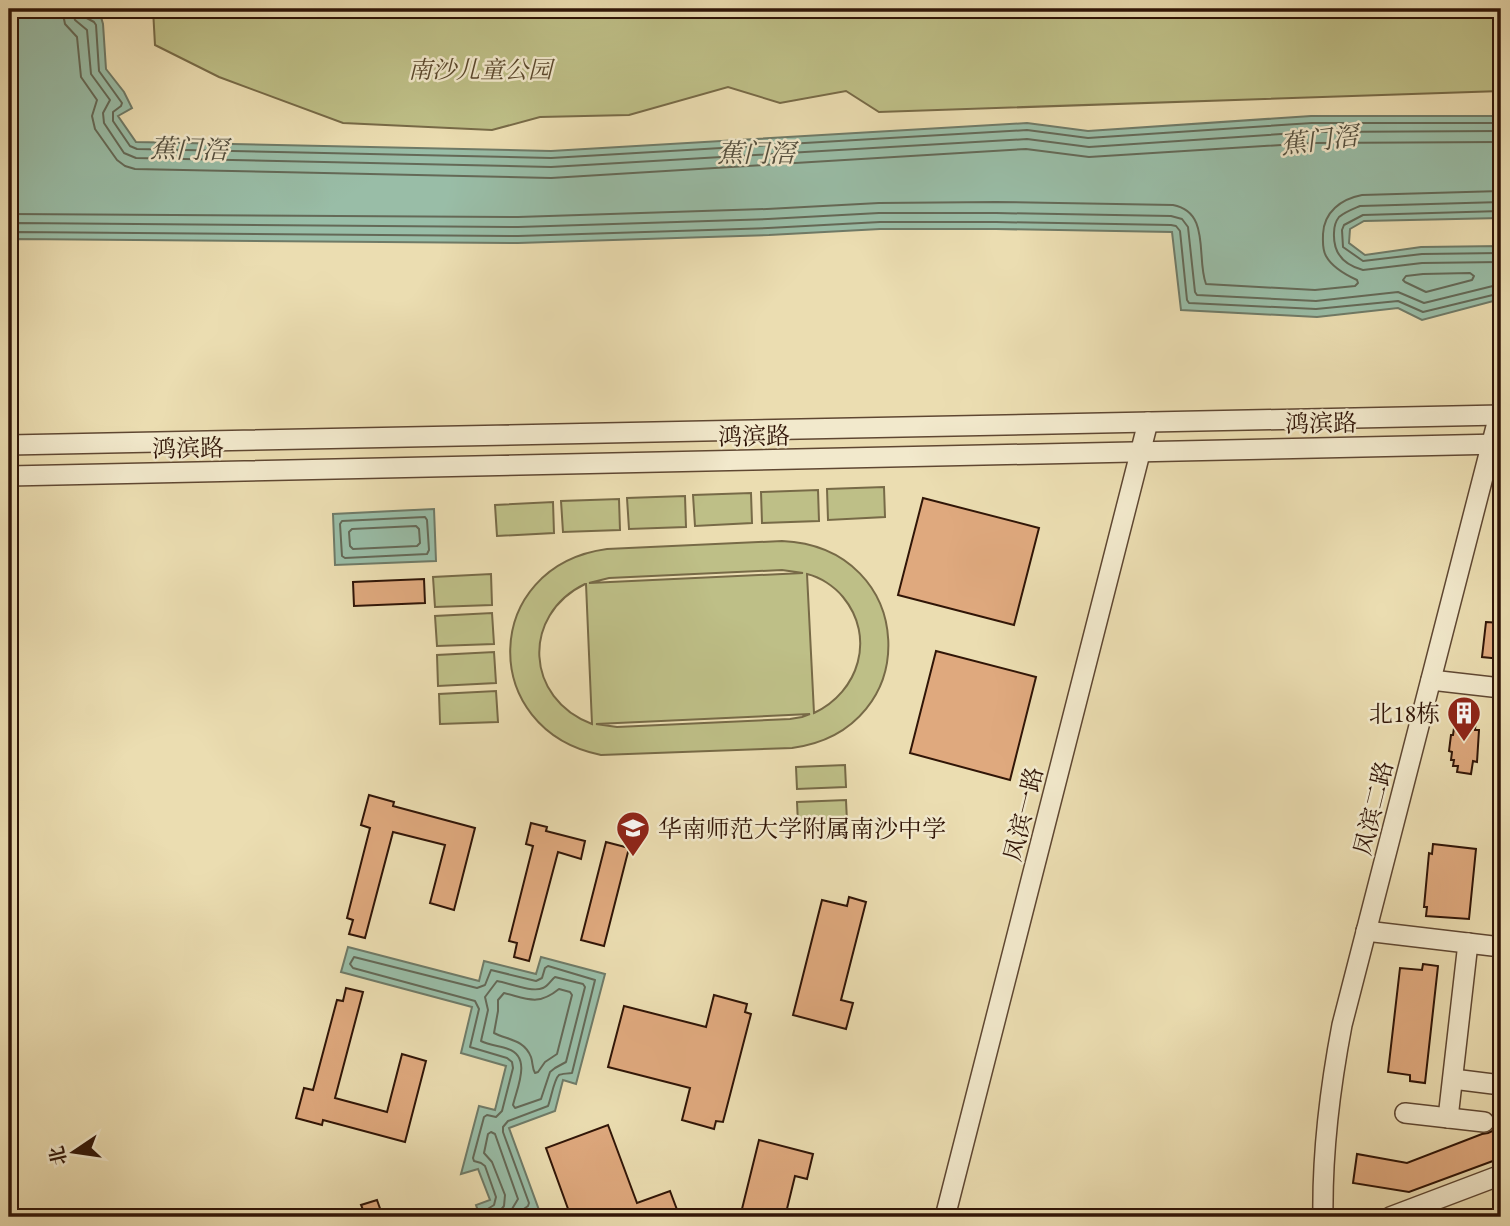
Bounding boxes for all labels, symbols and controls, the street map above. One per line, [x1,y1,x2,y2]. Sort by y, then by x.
park label: 南沙儿童公园 [408,54,556,85]
water label: 蕉门滘 [1278,118,1364,162]
water label: 蕉门滘 [150,131,232,167]
water label: 蕉门滘 [717,136,799,170]
street label: 鸿滨路 [1285,407,1357,439]
street label: 鸿滨路 [718,420,790,452]
street label: 鸿滨路 [152,432,224,464]
building icon: 北18栋 [1445,694,1483,743]
place label: 北18栋 [1369,698,1440,729]
street label: 凤滨二路 [1346,758,1400,858]
street label: 凤滨一路 [996,764,1050,864]
school or university icon: 华南师范大学附属南沙中学 [614,809,652,858]
place label: 华南师范大学附属南沙中学 [658,813,946,844]
north arrow [38,1118,108,1188]
text: 北 [44,1144,72,1168]

